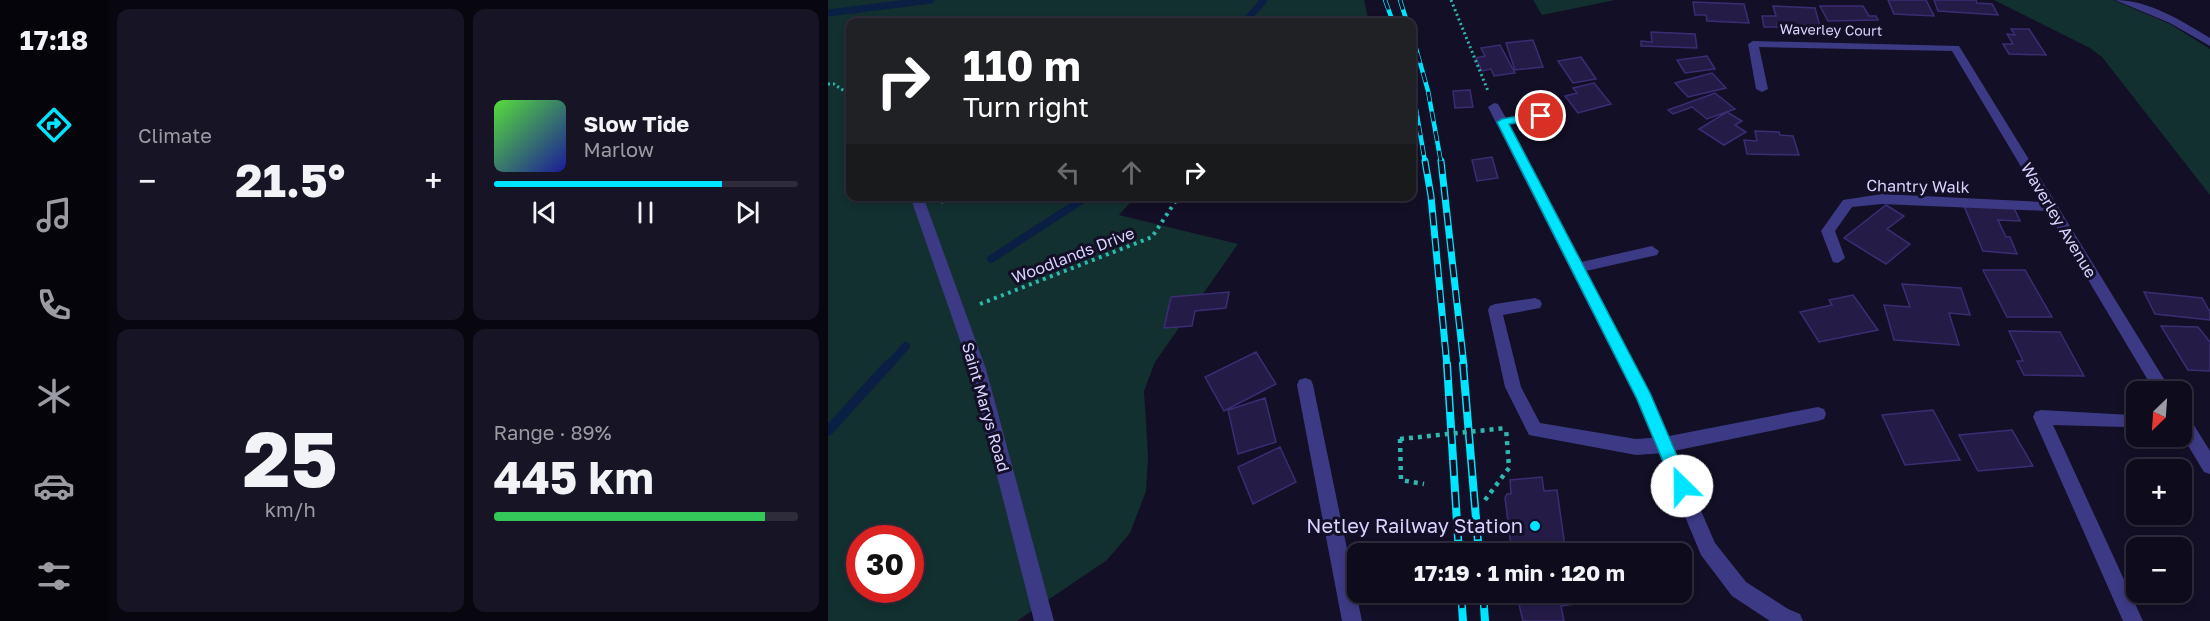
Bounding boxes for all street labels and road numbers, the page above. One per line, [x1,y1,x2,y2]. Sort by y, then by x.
street label: Waverley Court [1779,20,1883,39]
street label: Waverley Avenue [2017,159,2101,281]
street label: Chantry Walk [1866,175,1970,197]
street label: Woodlands Drive [1009,222,1137,288]
street label: Saint Marys Road [958,340,1014,474]

